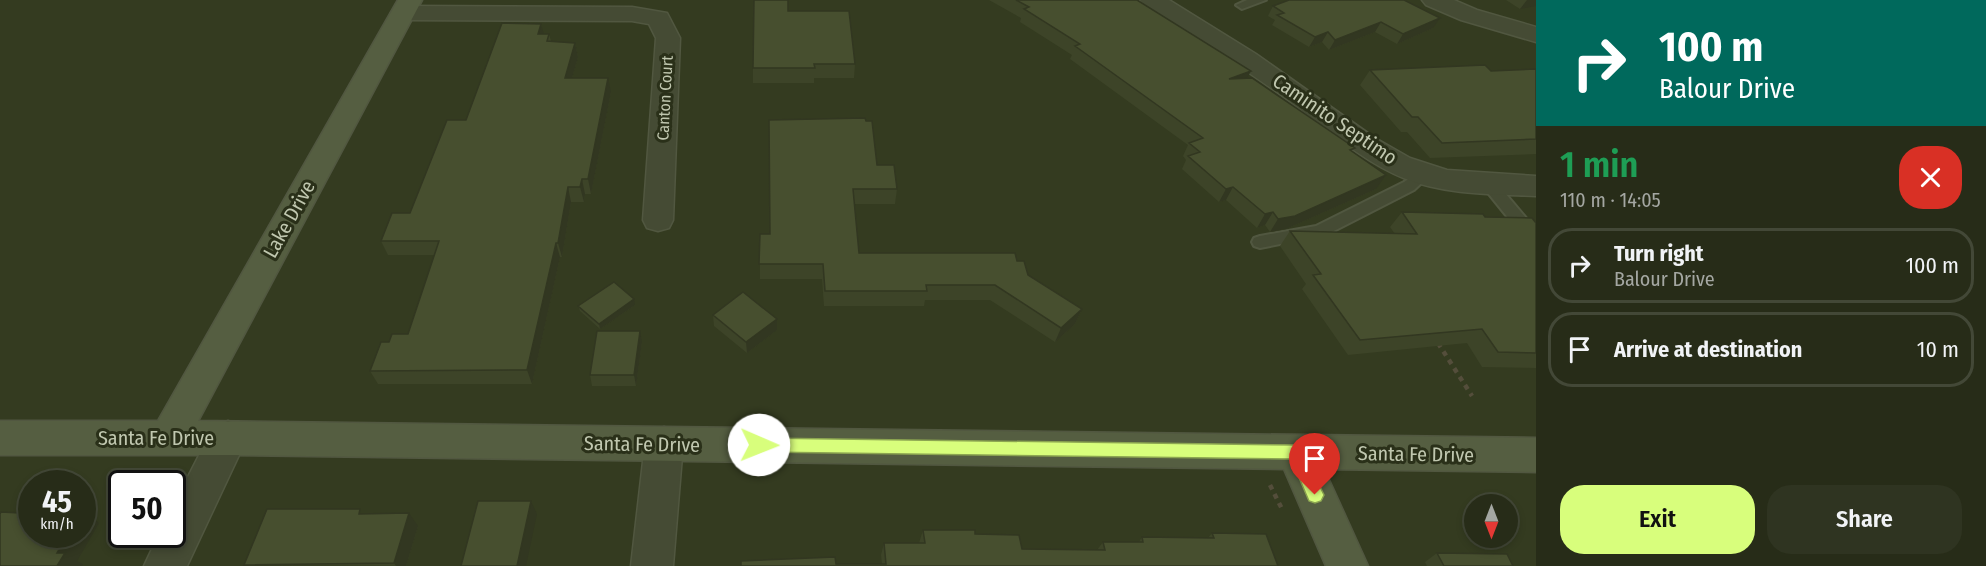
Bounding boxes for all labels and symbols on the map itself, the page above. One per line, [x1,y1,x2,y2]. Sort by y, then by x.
street label: Canton Court [653,54,677,141]
street label: Caminito Septimo [1268,68,1402,170]
street label: Lake Drive [258,176,320,262]
position arrow [727,413,791,477]
street label: Santa Fe Drive [98,426,214,450]
street label: Santa Fe Drive [584,431,700,457]
pin [1289,433,1340,495]
street label: Santa Fe Drive [1358,441,1474,467]
speed limit sign: 50 [108,470,186,548]
north arrow [1464,494,1518,548]

